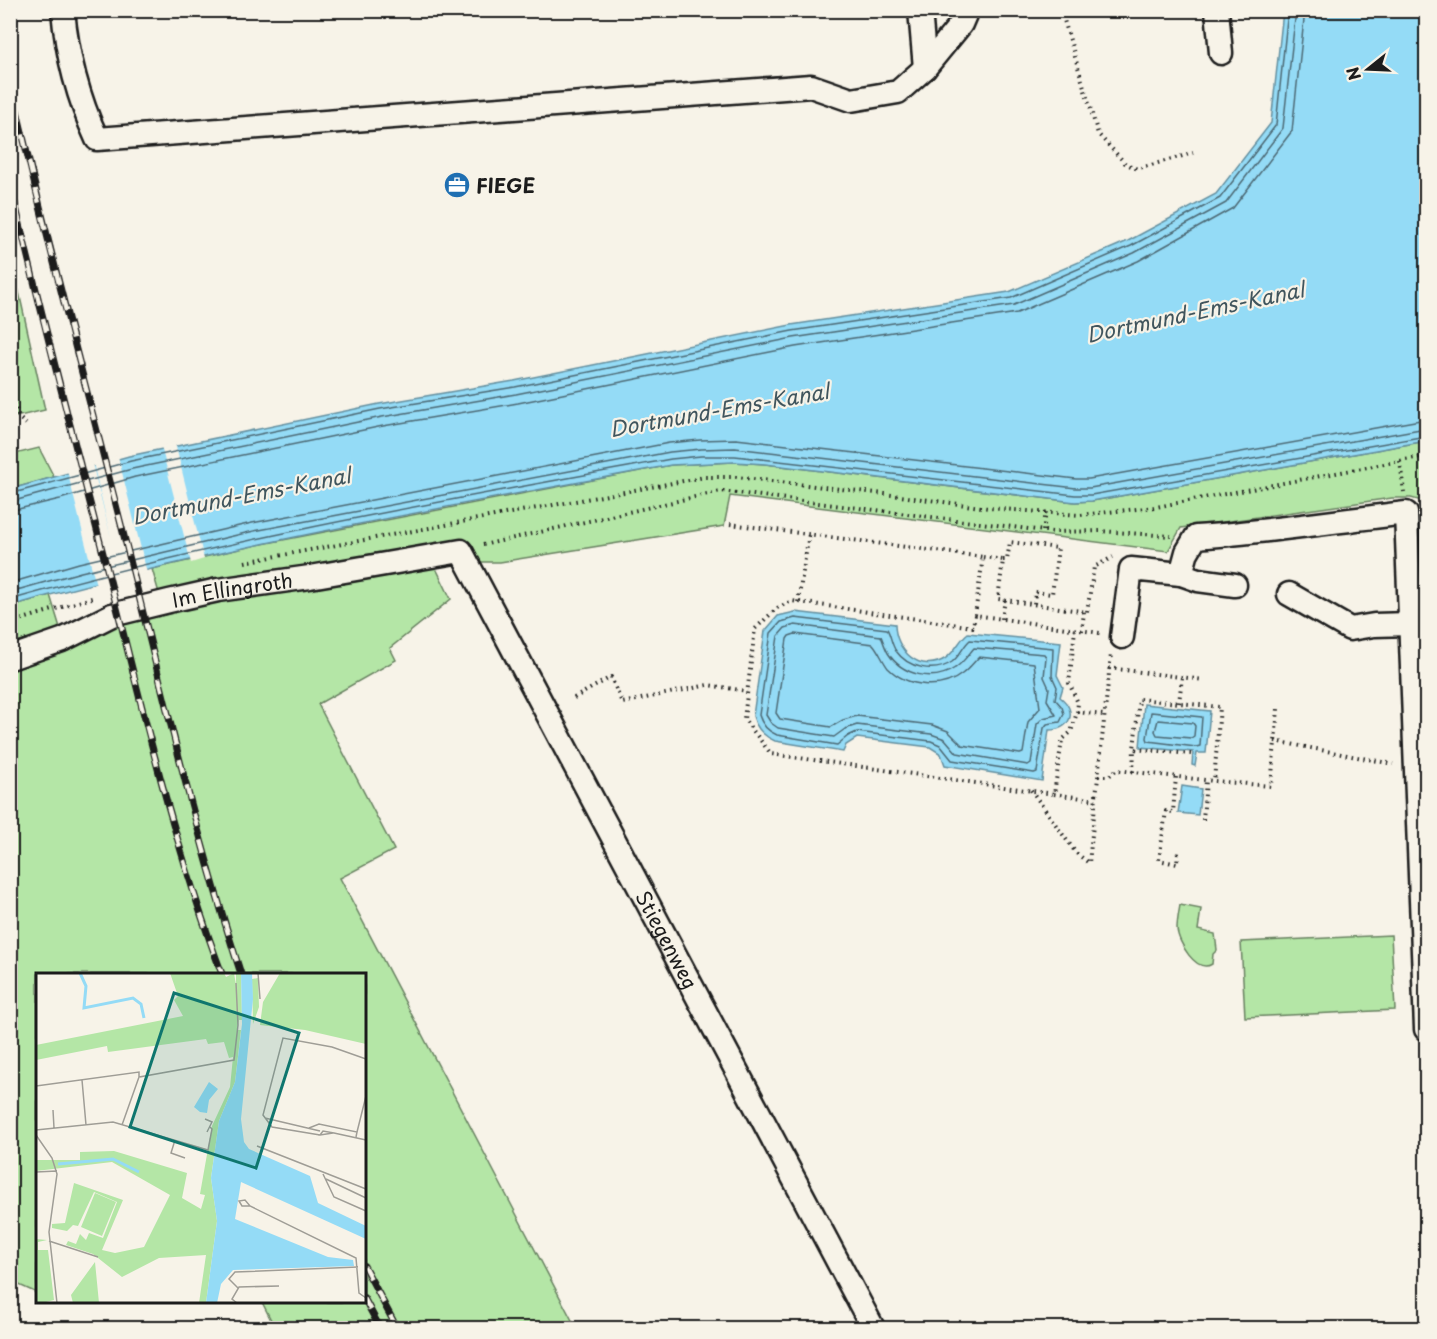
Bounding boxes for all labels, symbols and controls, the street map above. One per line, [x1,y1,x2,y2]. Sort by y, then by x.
north arrow [1338,39,1398,99]
text: N [1339,64,1366,84]
office icon: FIEGE [442,170,472,200]
place label: FIEGE [476,170,535,200]
water label: Dortmund-Ems-Kanal [1083,272,1310,350]
water label: Dortmund-Ems-Kanal [607,373,834,444]
water label: Dortmund-Ems-Kanal [129,457,356,532]
street label: Im Ellingroth [169,565,295,615]
street label: Stiegenweg [629,885,706,994]
inset map [36,973,366,1303]

